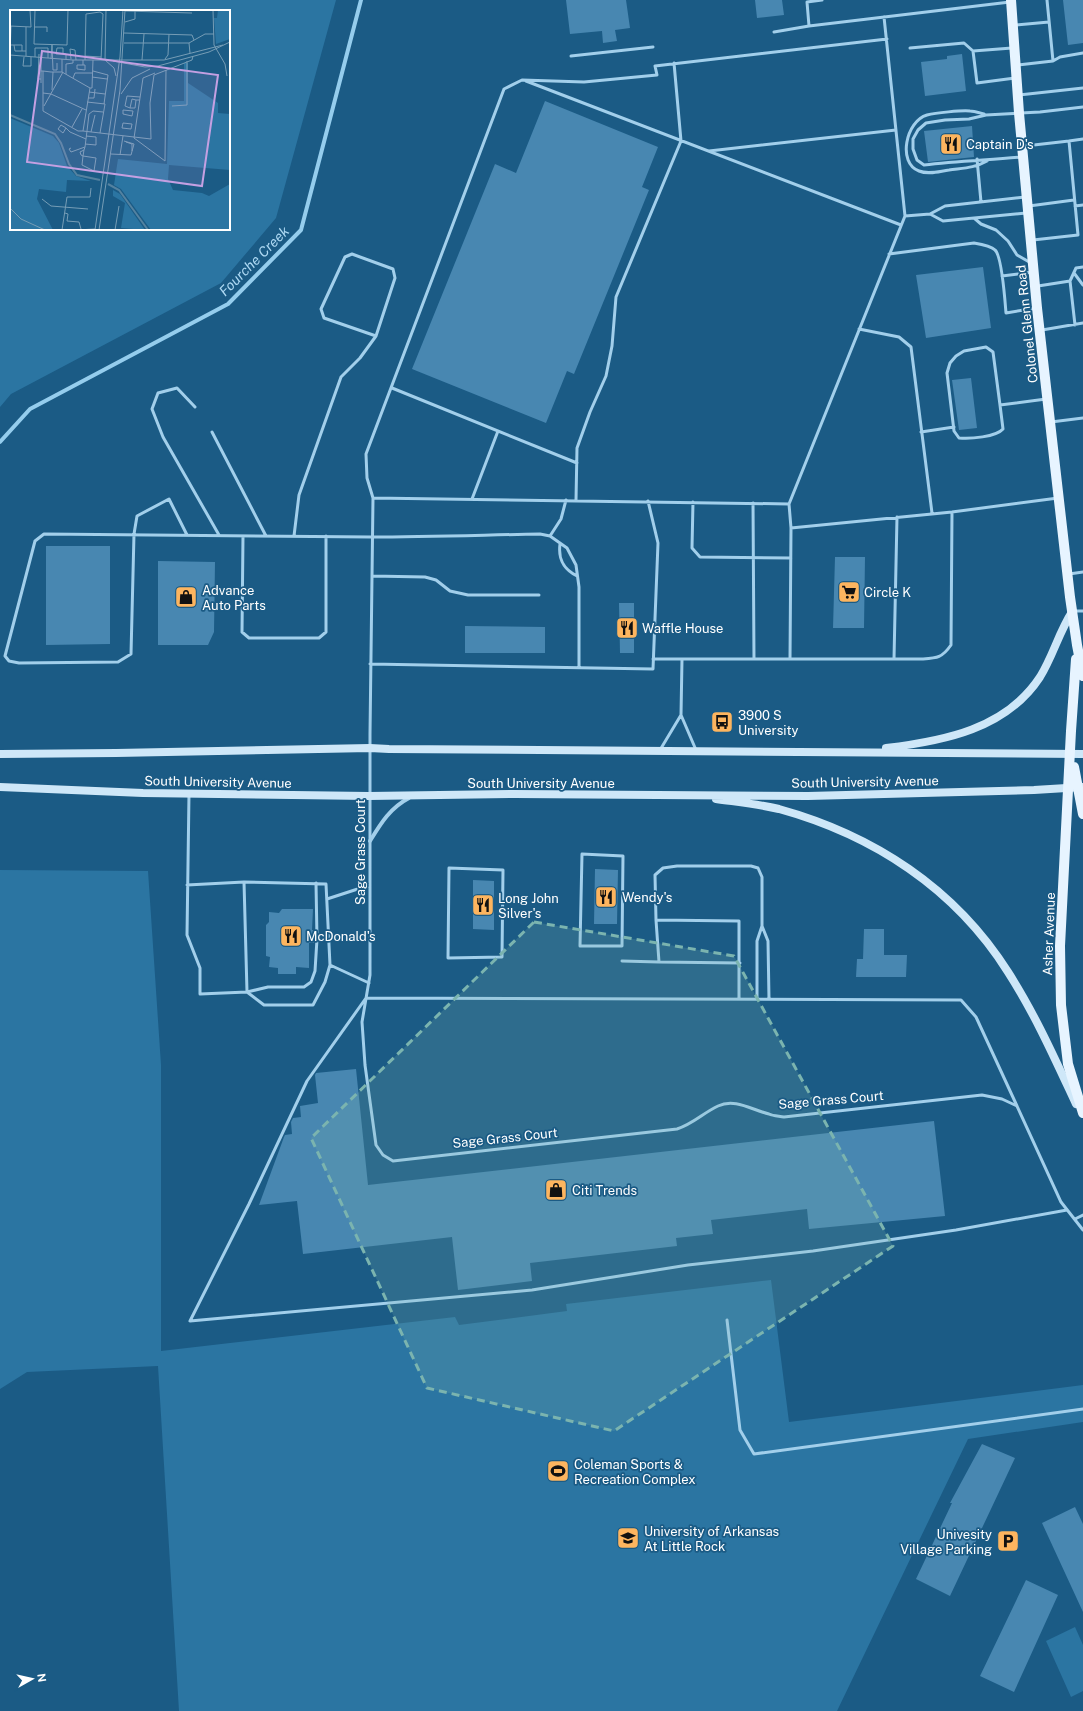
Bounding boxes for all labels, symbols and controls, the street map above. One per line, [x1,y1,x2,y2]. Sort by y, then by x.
inset map [10,10,230,230]
restaurant icon: Captain D's [938,131,964,157]
place label: Captain D's [966,137,1034,152]
water label: Fourche Creek [216,223,292,299]
street label: Colonel Glenn Road [1013,264,1041,384]
supermarket icon: Circle K [836,579,862,605]
place label: Advance Auto Parts [202,583,266,613]
shop icon: Advance Auto Parts [173,584,199,610]
place label: Circle K [864,585,911,600]
restaurant icon: Waffle House [614,615,640,641]
place label: Waffle House [642,621,723,636]
place label: 3900 S University [738,708,799,738]
bus stop icon: 3900 S University [709,709,735,735]
street label: South University Avenue [144,773,292,791]
street label: South University Avenue [791,773,939,791]
street label: South University Avenue [467,776,615,791]
street label: Sage Grass Court [353,799,368,905]
restaurant icon: Wendy's [593,884,619,910]
place label: Wendy's [622,890,672,905]
place label: Long John Silver's [498,891,559,921]
restaurant icon: Long John Silver's [470,892,496,918]
street label: Asher Avenue [1040,892,1058,976]
restaurant icon: McDonald's [278,923,304,949]
place label: McDonald's [306,929,376,944]
street label: Sage Grass Court [778,1088,884,1112]
street label: Sage Grass Court [452,1125,558,1151]
shop icon: Citi Trends [543,1177,569,1203]
place label: Citi Trends [572,1183,637,1198]
place label: Coleman Sports & Recreation Complex [574,1457,696,1487]
sports icon: Coleman Sports & Recreation Complex [545,1458,571,1484]
place label: University of Arkansas At Little Rock [644,1524,779,1554]
school or university icon: University of Arkansas At Little Rock [615,1525,641,1551]
place label: Univesity Village Parking [900,1527,992,1557]
parking icon: Univesity Village Parking [995,1528,1021,1554]
north arrow [12,1659,52,1699]
text: N [35,1673,48,1683]

